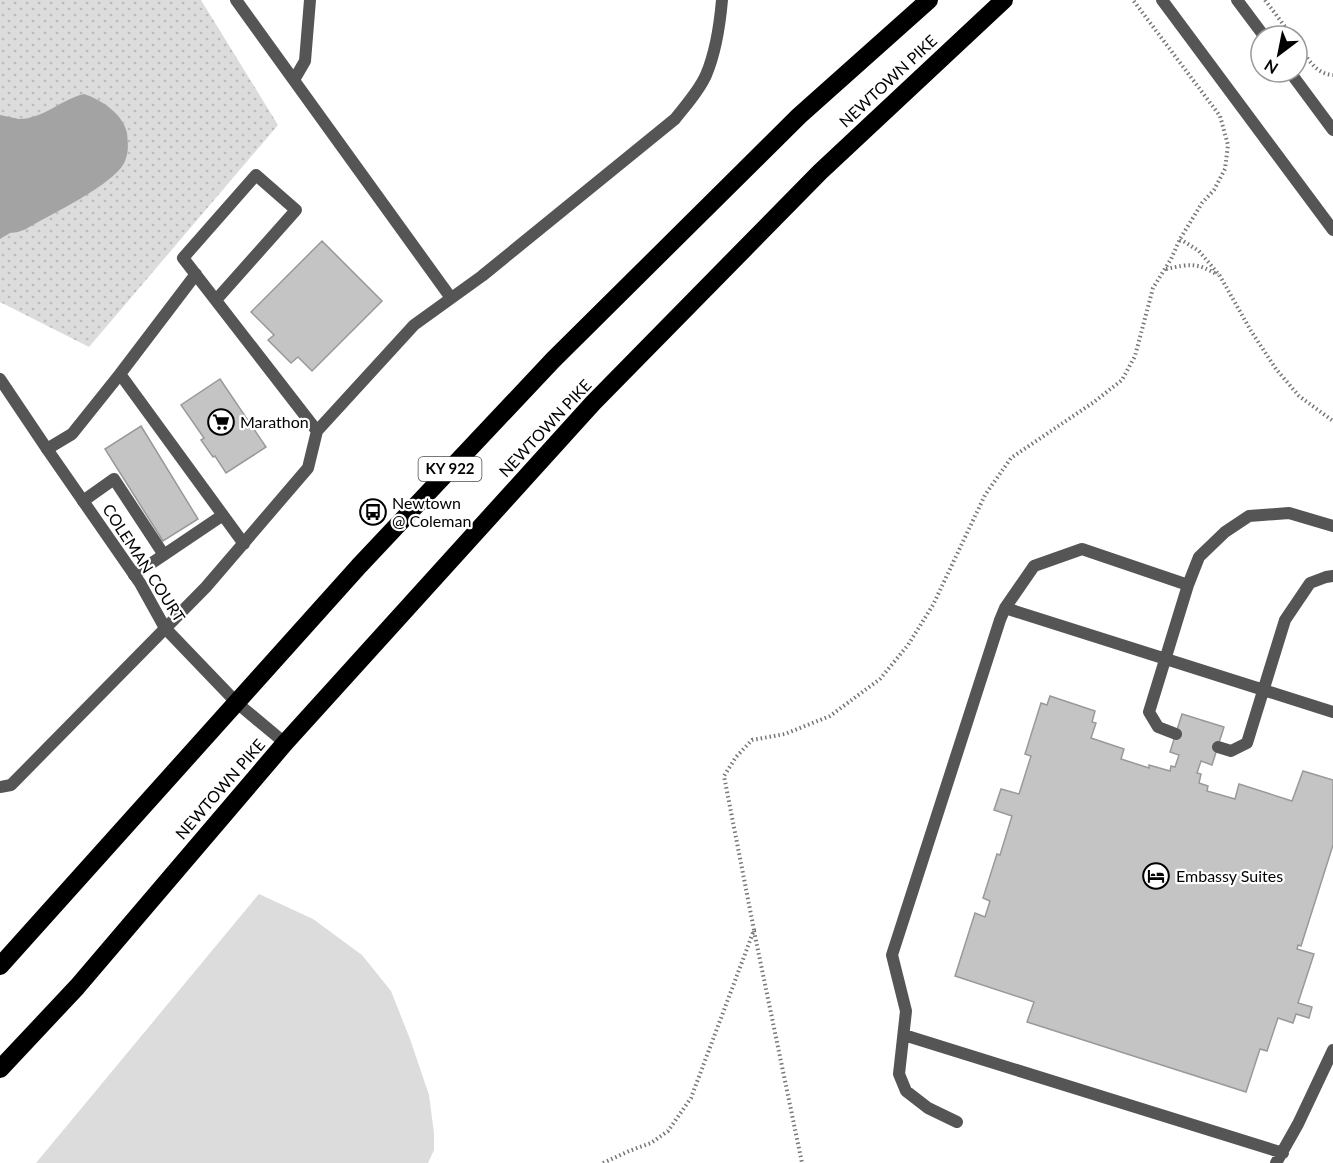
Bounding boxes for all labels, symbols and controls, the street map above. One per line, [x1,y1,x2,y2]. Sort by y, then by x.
north arrow [1249,24,1309,84]
street label: NEWTOWN PIKE [835,31,940,131]
text: N [1261,56,1281,78]
street label: NEWTOWN PIKE [495,375,595,480]
supermarket icon: Marathon [206,407,236,437]
place label: Marathon [240,412,309,431]
road number: KY 922 [418,457,482,481]
place label: Newtown @ Coleman [392,493,471,530]
bus stop icon: Newtown @ Coleman [358,497,388,527]
street label: COLEMAN COURT [99,500,190,626]
street label: NEWTOWN PIKE [171,735,268,843]
hotel icon: Embassy Suites [1141,861,1171,891]
place label: Embassy Suites [1176,866,1283,885]

